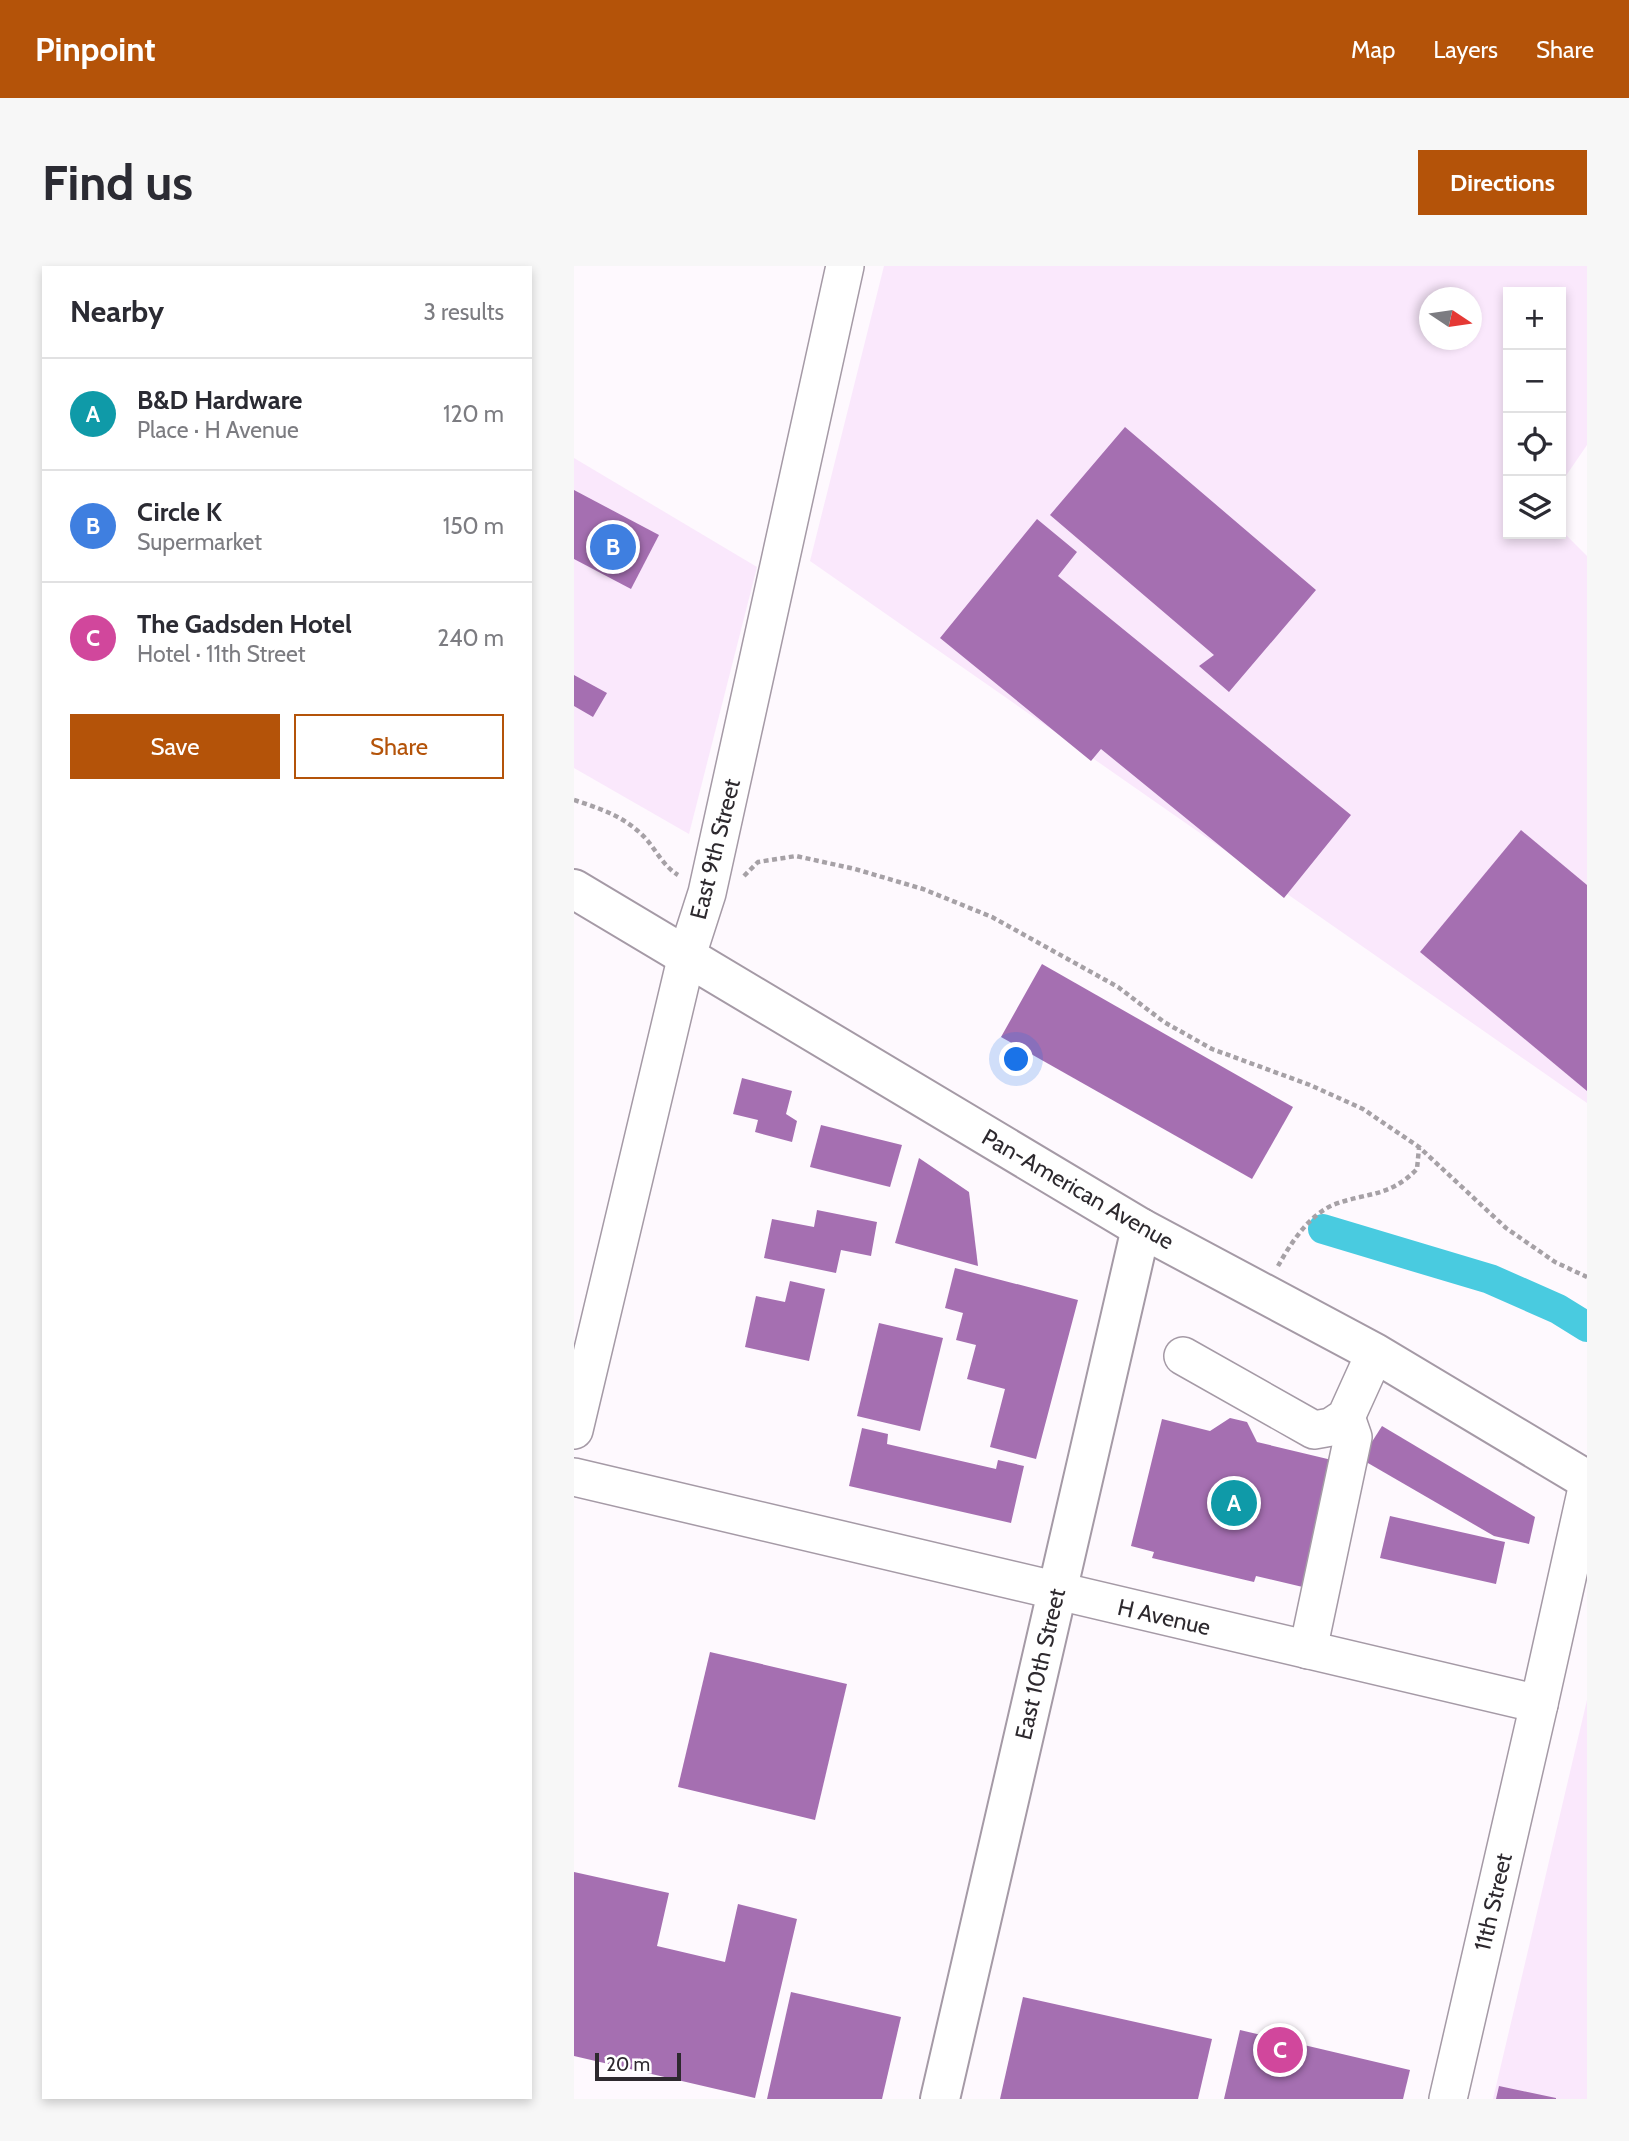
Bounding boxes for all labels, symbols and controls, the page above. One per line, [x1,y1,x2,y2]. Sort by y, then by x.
text: Pinpoint [35,29,156,69]
text: Map [1351,35,1395,64]
text: Layers [1433,35,1498,64]
text: Share [1536,35,1594,64]
button: Directions [1418,150,1587,215]
text: Find us [42,153,193,212]
north arrow [1419,287,1482,350]
map controls [1503,287,1566,539]
button: + [1503,287,1566,350]
text: Nearby [70,293,164,330]
text: 3 results [423,298,504,326]
button: − [1503,350,1566,413]
text: B&D Hardware [137,384,302,416]
text: A [86,400,100,428]
text: 120 m [443,400,504,428]
button: locate [1503,413,1566,476]
text: Place · H Avenue [137,416,299,444]
button: layers [1503,476,1566,539]
text: Circle K [137,496,222,528]
text: B [86,512,100,540]
text: 150 m [443,512,504,540]
pin: B [590,521,636,573]
text: Supermarket [137,528,262,556]
text: The Gadsden Hotel [137,608,352,640]
text: C [86,624,100,652]
text: 240 m [437,624,504,652]
text: Hotel · 11th Street [137,640,306,668]
button: Save [70,714,280,779]
button: Share [294,714,504,779]
street label: East 9th Street [684,776,746,922]
your location [999,1042,1033,1076]
street label: Pan-American Avenue [977,1123,1179,1256]
pin: A [1211,1477,1257,1529]
street label: East 10th Street [1009,1585,1071,1742]
street label: H Avenue [1115,1593,1213,1641]
street label: 11th Street [1468,1850,1518,1954]
pin: C [1257,2024,1303,2076]
scale bar [595,2050,681,2082]
text: 20 m [606,2053,650,2076]

